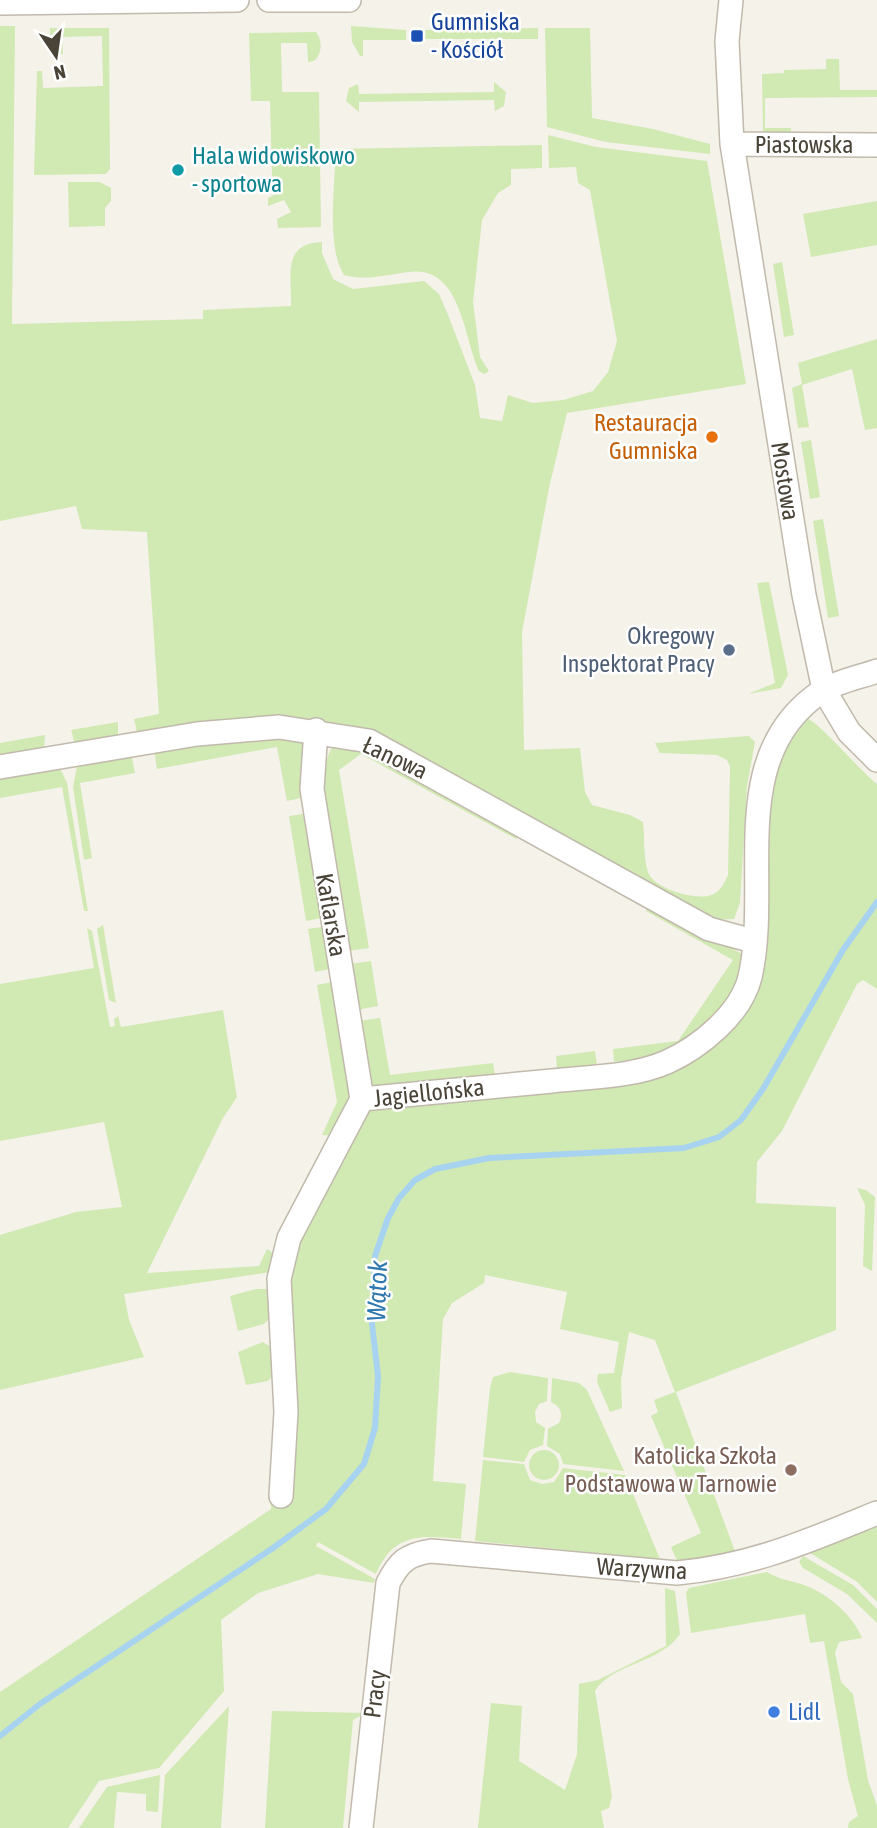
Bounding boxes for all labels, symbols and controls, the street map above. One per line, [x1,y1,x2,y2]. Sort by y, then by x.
place label: Gumniska - Kościół [431,8,520,63]
north arrow [21,21,91,91]
marker: Gumniska - Kościół [409,28,425,44]
text: N [52,61,68,85]
street label: Piastowska [755,131,853,158]
place label: Hala widowiskowo - sportowa [192,142,355,197]
marker: Hala widowiskowo - sportowa [170,162,186,178]
place label: Restauracja Gumniska [594,409,698,464]
marker: Restauracja Gumniska [704,429,720,445]
street label: Mostowa [766,440,805,522]
place label: Okregowy Inspektorat Pracy [562,622,715,677]
marker: Okregowy Inspektorat Pracy [721,642,737,658]
street label: Łanowa [359,731,432,784]
street label: Kaflarska [311,871,352,959]
street label: Jagiellońska [372,1073,486,1112]
water label: Wątok [361,1259,393,1322]
place label: Katolicka Szkoła Podstawowa w Tarnowie [564,1442,777,1497]
marker: Katolicka Szkoła Podstawowa w Tarnowie [783,1462,799,1478]
street label: Warzywna [596,1553,688,1584]
street label: Pracy [358,1668,391,1720]
place label: Lidl [788,1698,821,1725]
marker: Lidl [766,1704,782,1720]

